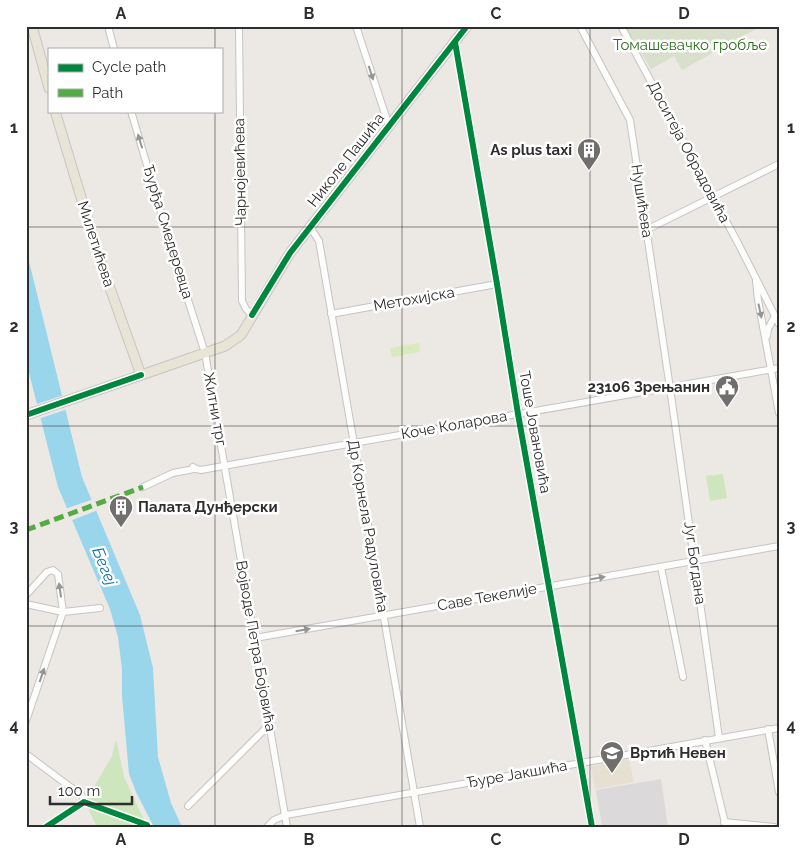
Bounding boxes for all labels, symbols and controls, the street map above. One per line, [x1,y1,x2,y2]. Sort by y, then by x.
text: A [116,4,127,23]
text: B [304,4,315,23]
text: C [491,4,502,23]
text: D [678,4,690,23]
park label: Томашевачко гробље [613,36,767,54]
legend [48,48,222,112]
text: Cycle path [92,58,166,76]
one-way arrow [368,65,376,80]
street label: Доситеја Обрадовића [644,78,734,226]
text: Path [92,84,123,102]
street label: Николе Пашића [304,109,388,211]
text: 1 [10,118,18,137]
street label: Чарнојевићева [230,118,250,226]
text: 1 [787,118,795,137]
one-way arrow [136,134,144,149]
building icon: As plus taxi [576,137,602,171]
place label: As plus taxi [490,141,572,159]
street label: Ђурђа Смедеревца [139,163,197,301]
street label: Нушићева [627,163,657,239]
street label: Милетићева [74,199,118,289]
street label: Метохијска [372,283,456,315]
one-way arrow [756,303,764,318]
text: 2 [9,317,19,336]
text: 2 [786,317,796,336]
street label: Тоше Јовановића [515,369,555,495]
street label: Житни трг [200,371,230,447]
public building icon: 23106 Зрењанин [714,374,740,408]
place label: 23106 Зрењанин [588,378,710,396]
street label: Коче Коларова [400,407,508,443]
street label: Др Корнела Радуловића [344,438,392,614]
building icon: Палата Дунђерски [108,494,134,528]
place label: Палата Дунђерски [138,498,278,516]
text: 3 [10,517,19,536]
text: 3 [787,517,796,536]
street label: Југ Богдана [680,520,710,606]
water label: Бегеј [88,544,121,588]
street label: Војводе Петра Бојовића [232,559,280,733]
one-way arrow [590,573,606,581]
street label: Саве Текелије [436,579,538,615]
one-way arrow [56,581,64,597]
one-way arrow [295,625,311,633]
one-way arrow [38,667,46,682]
text: 4 [9,716,19,735]
text: 4 [786,716,796,735]
school or university icon: Вртић Невен [599,740,625,774]
place label: Вртић Невен [630,744,726,762]
street label: Ђуре Јакшића [465,756,569,792]
scale bar [50,773,132,805]
text: 100 m [58,782,100,800]
text: A [116,830,127,849]
text: B [304,830,315,849]
text: C [491,830,502,849]
text: D [678,830,690,849]

